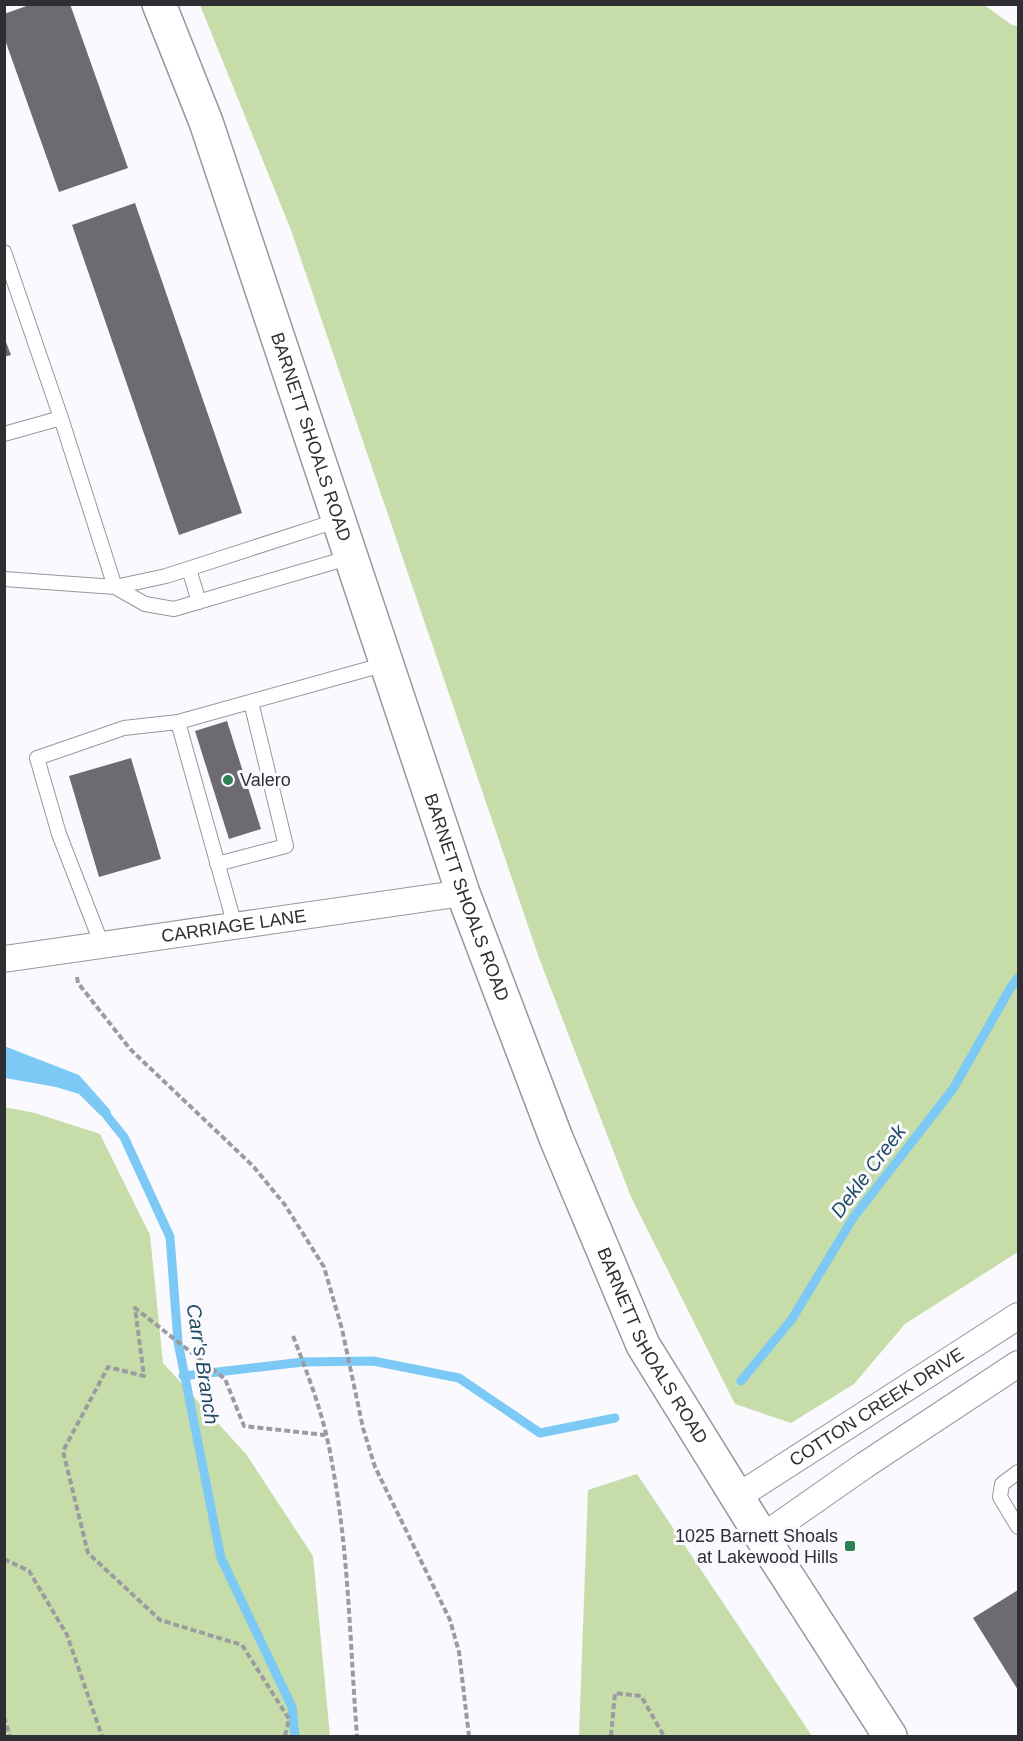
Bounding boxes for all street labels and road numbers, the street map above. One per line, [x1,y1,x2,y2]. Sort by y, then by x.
street label: BARNETT SHOALS ROAD [267,330,355,544]
street label: BARNETT SHOALS ROAD [421,791,513,1004]
street label: CARRIAGE LANE [160,906,307,946]
street label: BARNETT SHOALS ROAD [593,1245,712,1447]
street label: COTTON CREEK DRIVE [786,1344,967,1470]

